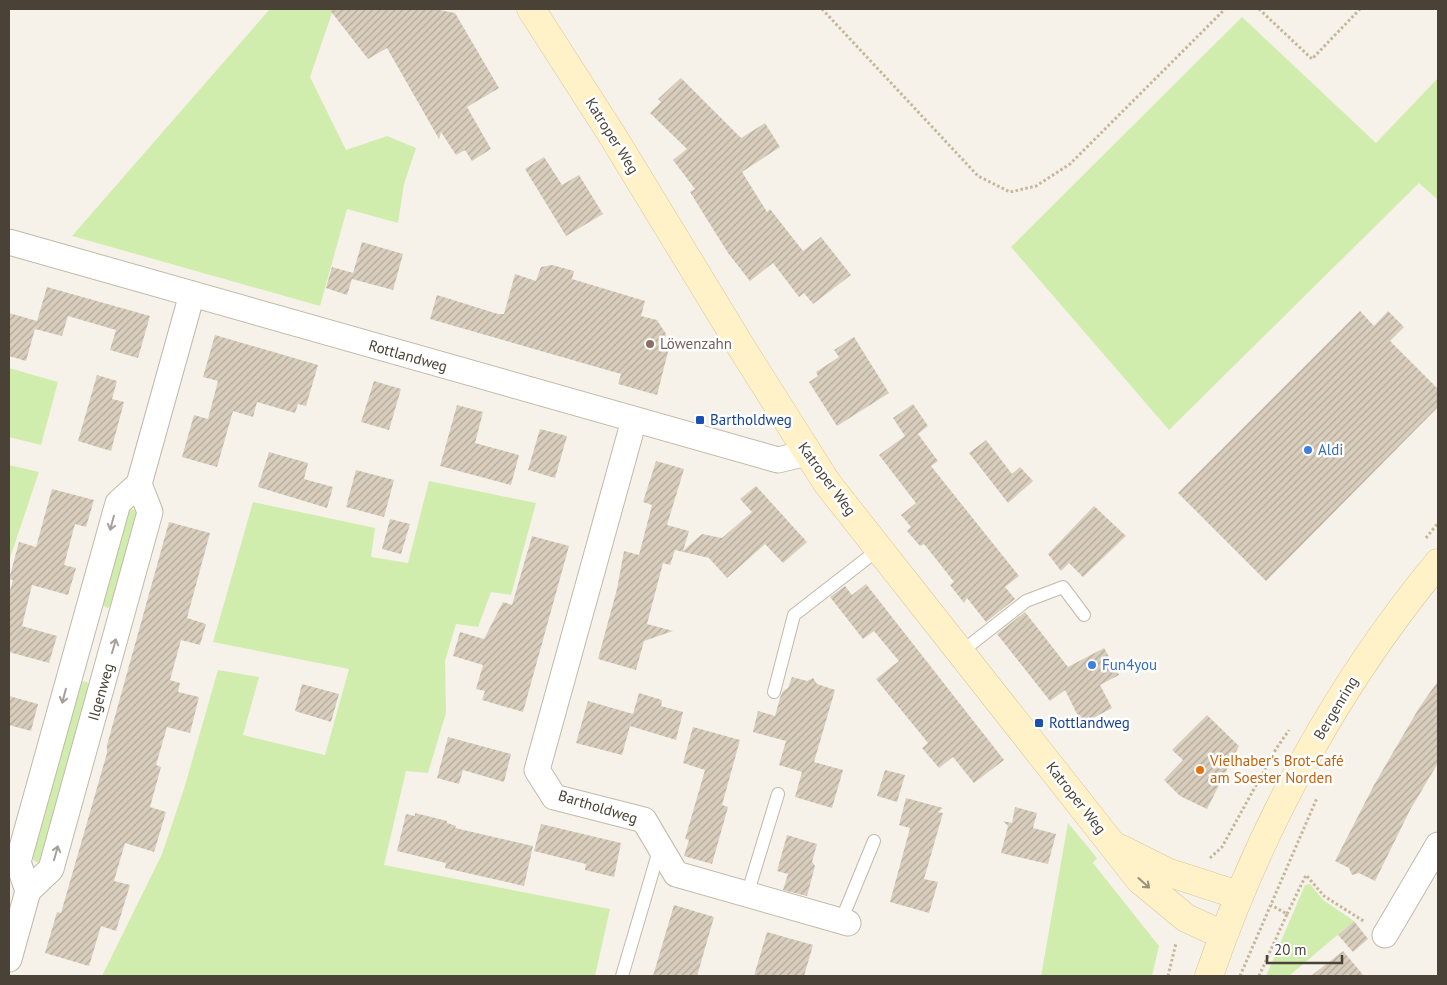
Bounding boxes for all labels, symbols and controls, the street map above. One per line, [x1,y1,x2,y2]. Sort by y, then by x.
street label: Katroper Weg [582,94,643,177]
place label: Löwenzahn [660,334,732,353]
street label: Rottlandweg [367,335,450,376]
marker: Löwenzahn [644,338,656,350]
place label: Bartholdweg [710,410,792,429]
marker: Bartholdweg [694,414,706,426]
street label: Katroper Weg [794,438,860,519]
place label: Aldi [1318,440,1343,459]
marker: Aldi [1302,444,1314,456]
one-way arrow [107,514,117,530]
one-way arrow [110,638,120,654]
place label: Fun4you [1102,655,1157,674]
marker: Fun4you [1086,659,1098,671]
street label: Ilgenweg [83,661,118,723]
street label: Bergenring [1309,673,1362,743]
one-way arrow [59,688,69,704]
place label: Rottlandweg [1049,713,1130,732]
marker: Rottlandweg [1033,717,1045,729]
place label: Vielhaber's Brot-Café am Soester Norden [1209,751,1344,787]
street label: Katroper Weg [1042,758,1110,838]
marker: Vielhaber's Brot-Café am Soester Norden [1194,764,1206,776]
street label: Bartholdweg [556,785,640,828]
one-way arrow [52,845,61,861]
one-way arrow [1138,877,1151,889]
scale bar [1267,932,1342,964]
text: 20 m [1274,940,1307,959]

